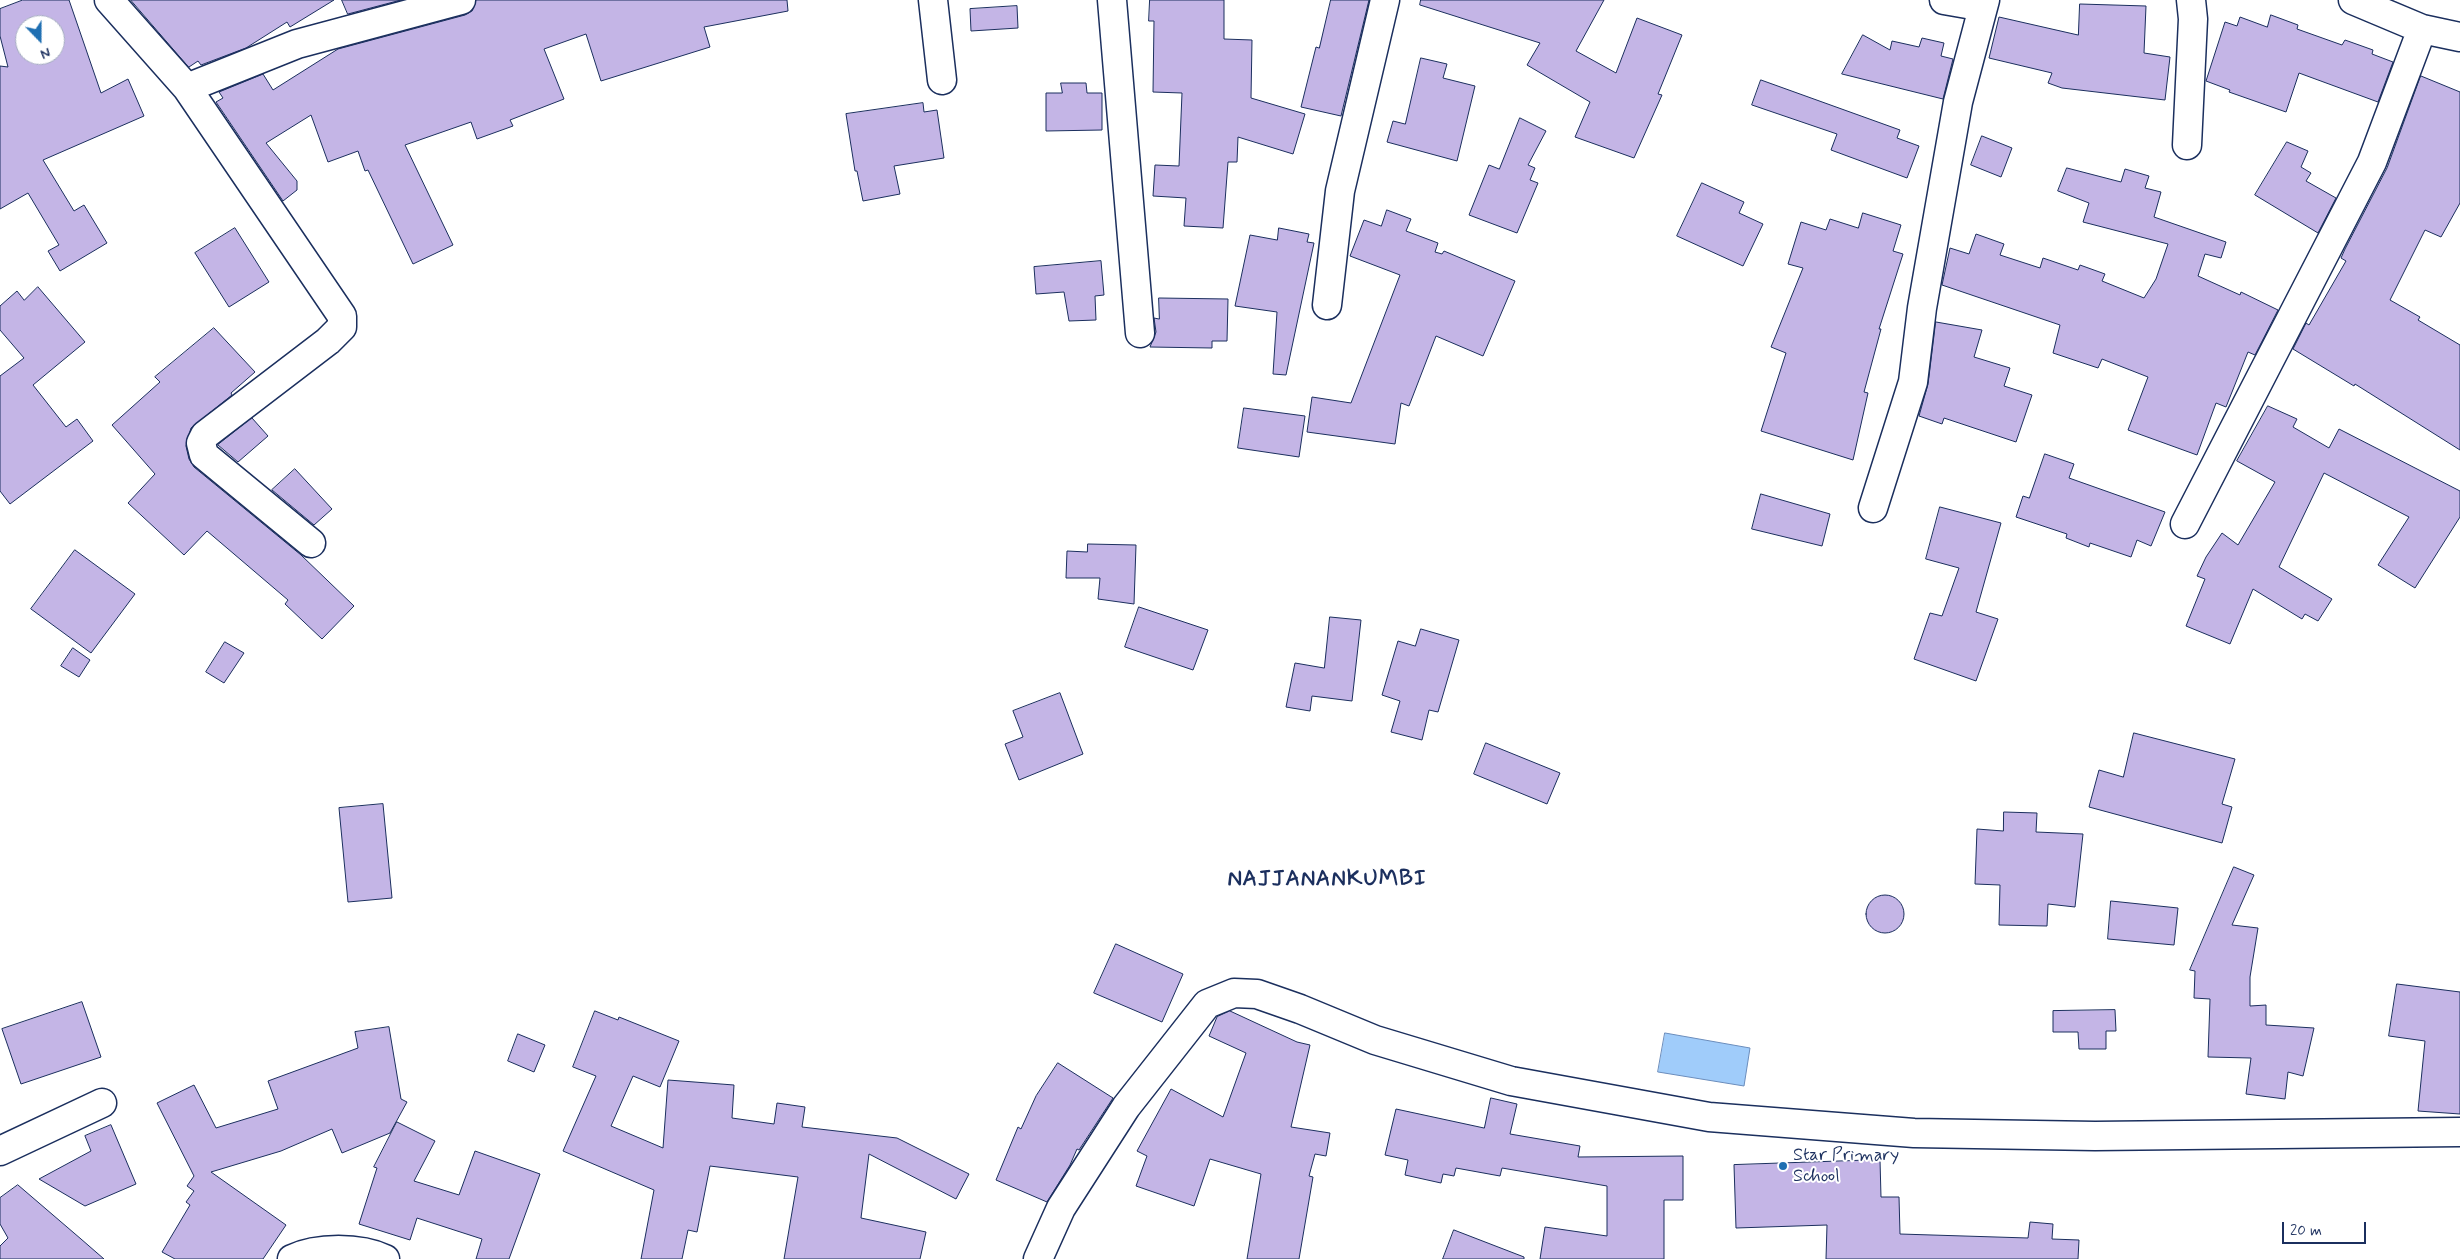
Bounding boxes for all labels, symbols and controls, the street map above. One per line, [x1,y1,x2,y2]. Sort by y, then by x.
north arrow [15,15,65,65]
text: N [38,43,53,63]
district label: NAJJANANKUMBI [1228,867,1426,893]
place label: Star Primary School [1793,1145,1899,1188]
marker: Star Primary School [1777,1160,1789,1172]
scale bar [2285,1212,2369,1244]
text: 20 m [2290,1221,2322,1241]

